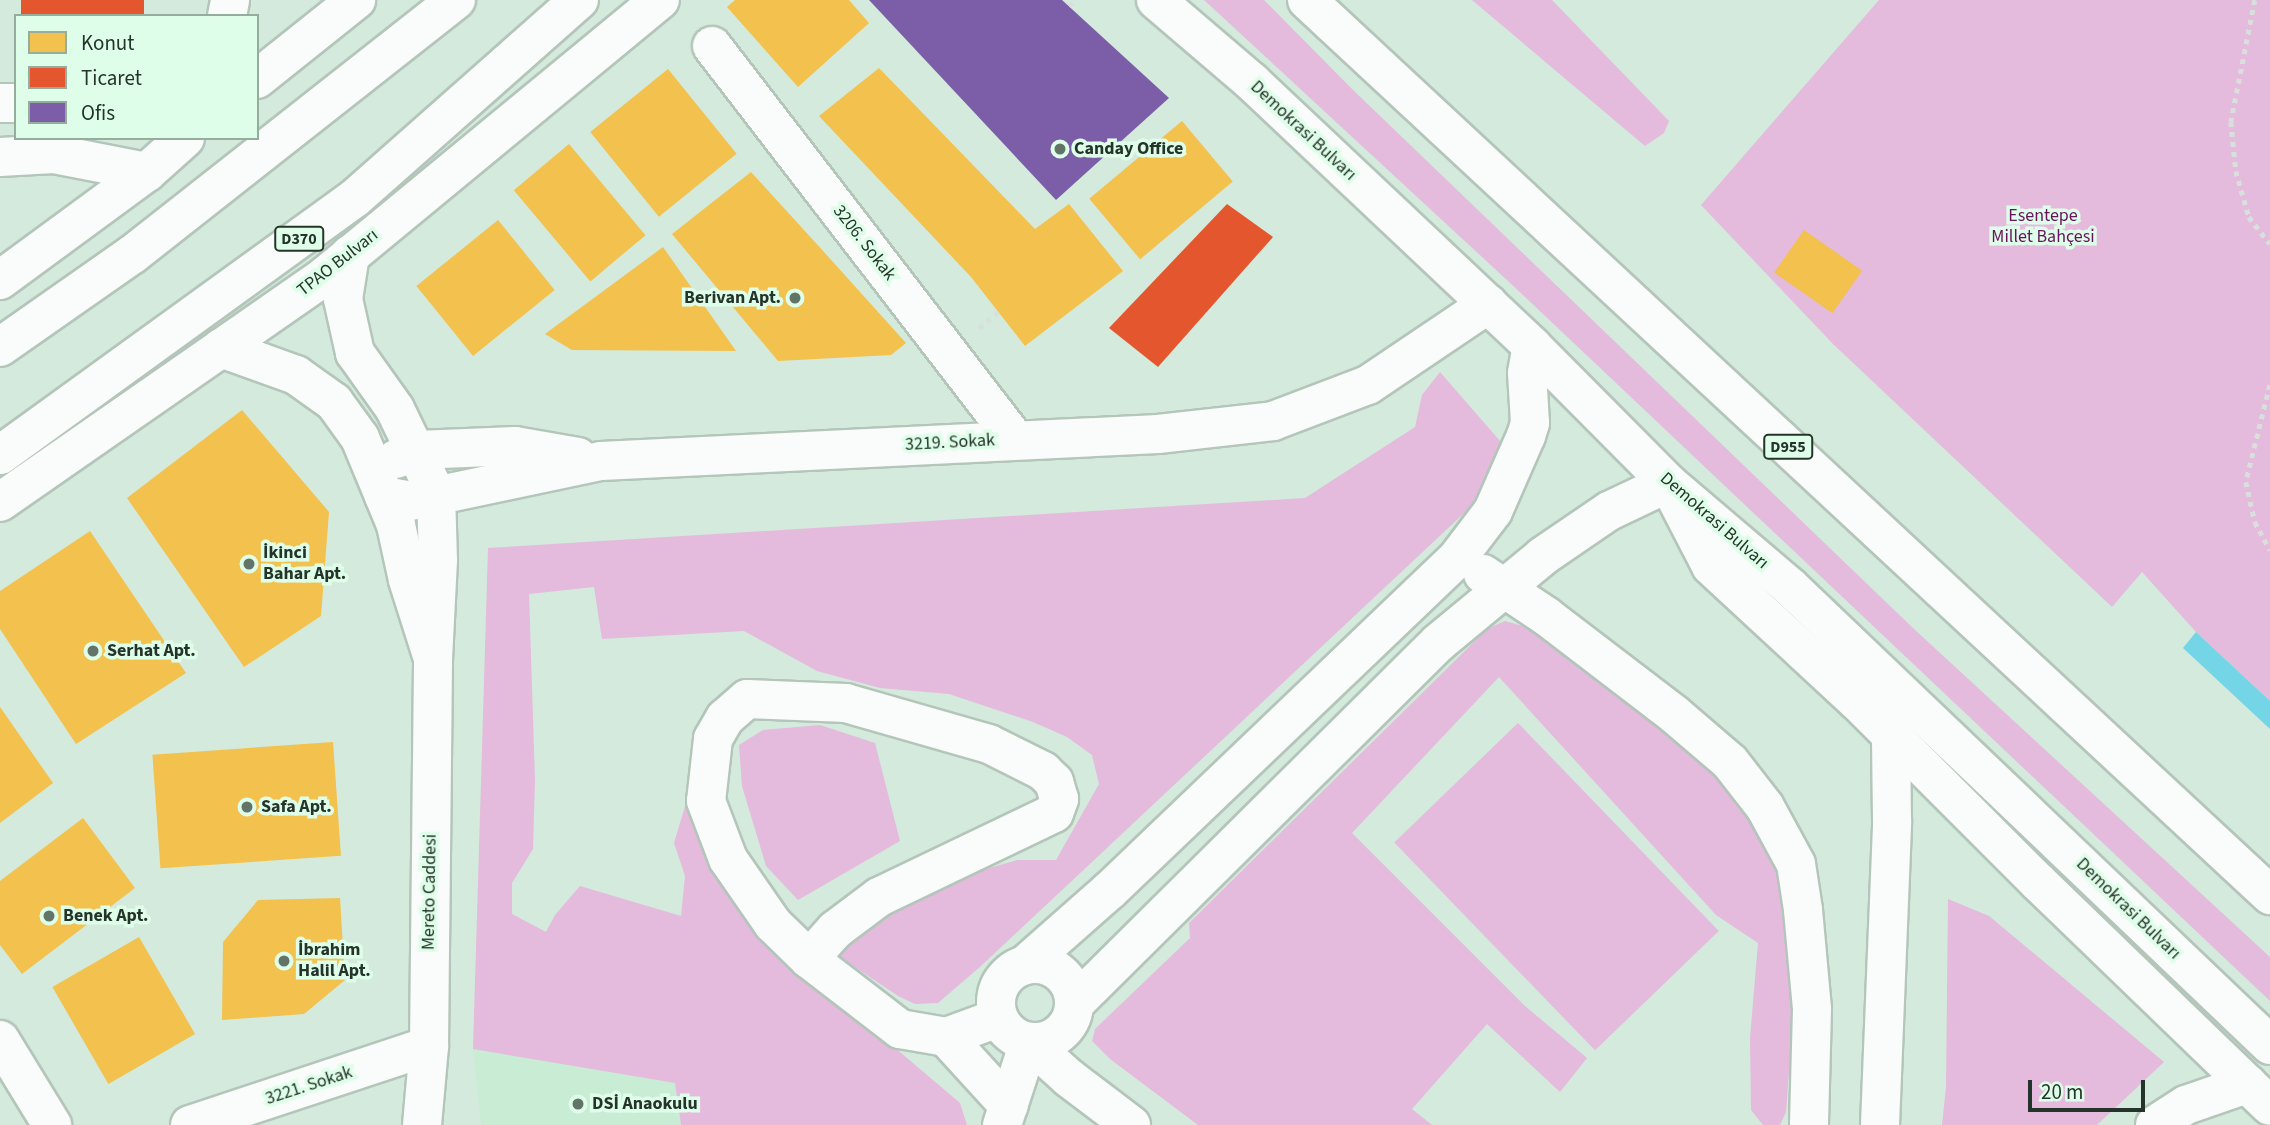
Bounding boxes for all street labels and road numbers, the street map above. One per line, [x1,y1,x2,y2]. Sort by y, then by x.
street label: Demokrasi Bulvarı [1246,76,1360,186]
street label: 3206. Sokak [828,201,900,285]
street label: TPAO Bulvarı [293,225,383,301]
road number: D370 [273,227,325,252]
street label: 3219. Sokak [905,430,995,456]
road number: D955 [1762,434,1814,460]
street label: Demokrasi Bulvarı [1655,468,1773,574]
street label: Mereto Caddesi [418,834,442,950]
street label: Demokrasi Bulvarı [2071,854,2185,964]
street label: 3221. Sokak [263,1062,355,1110]

